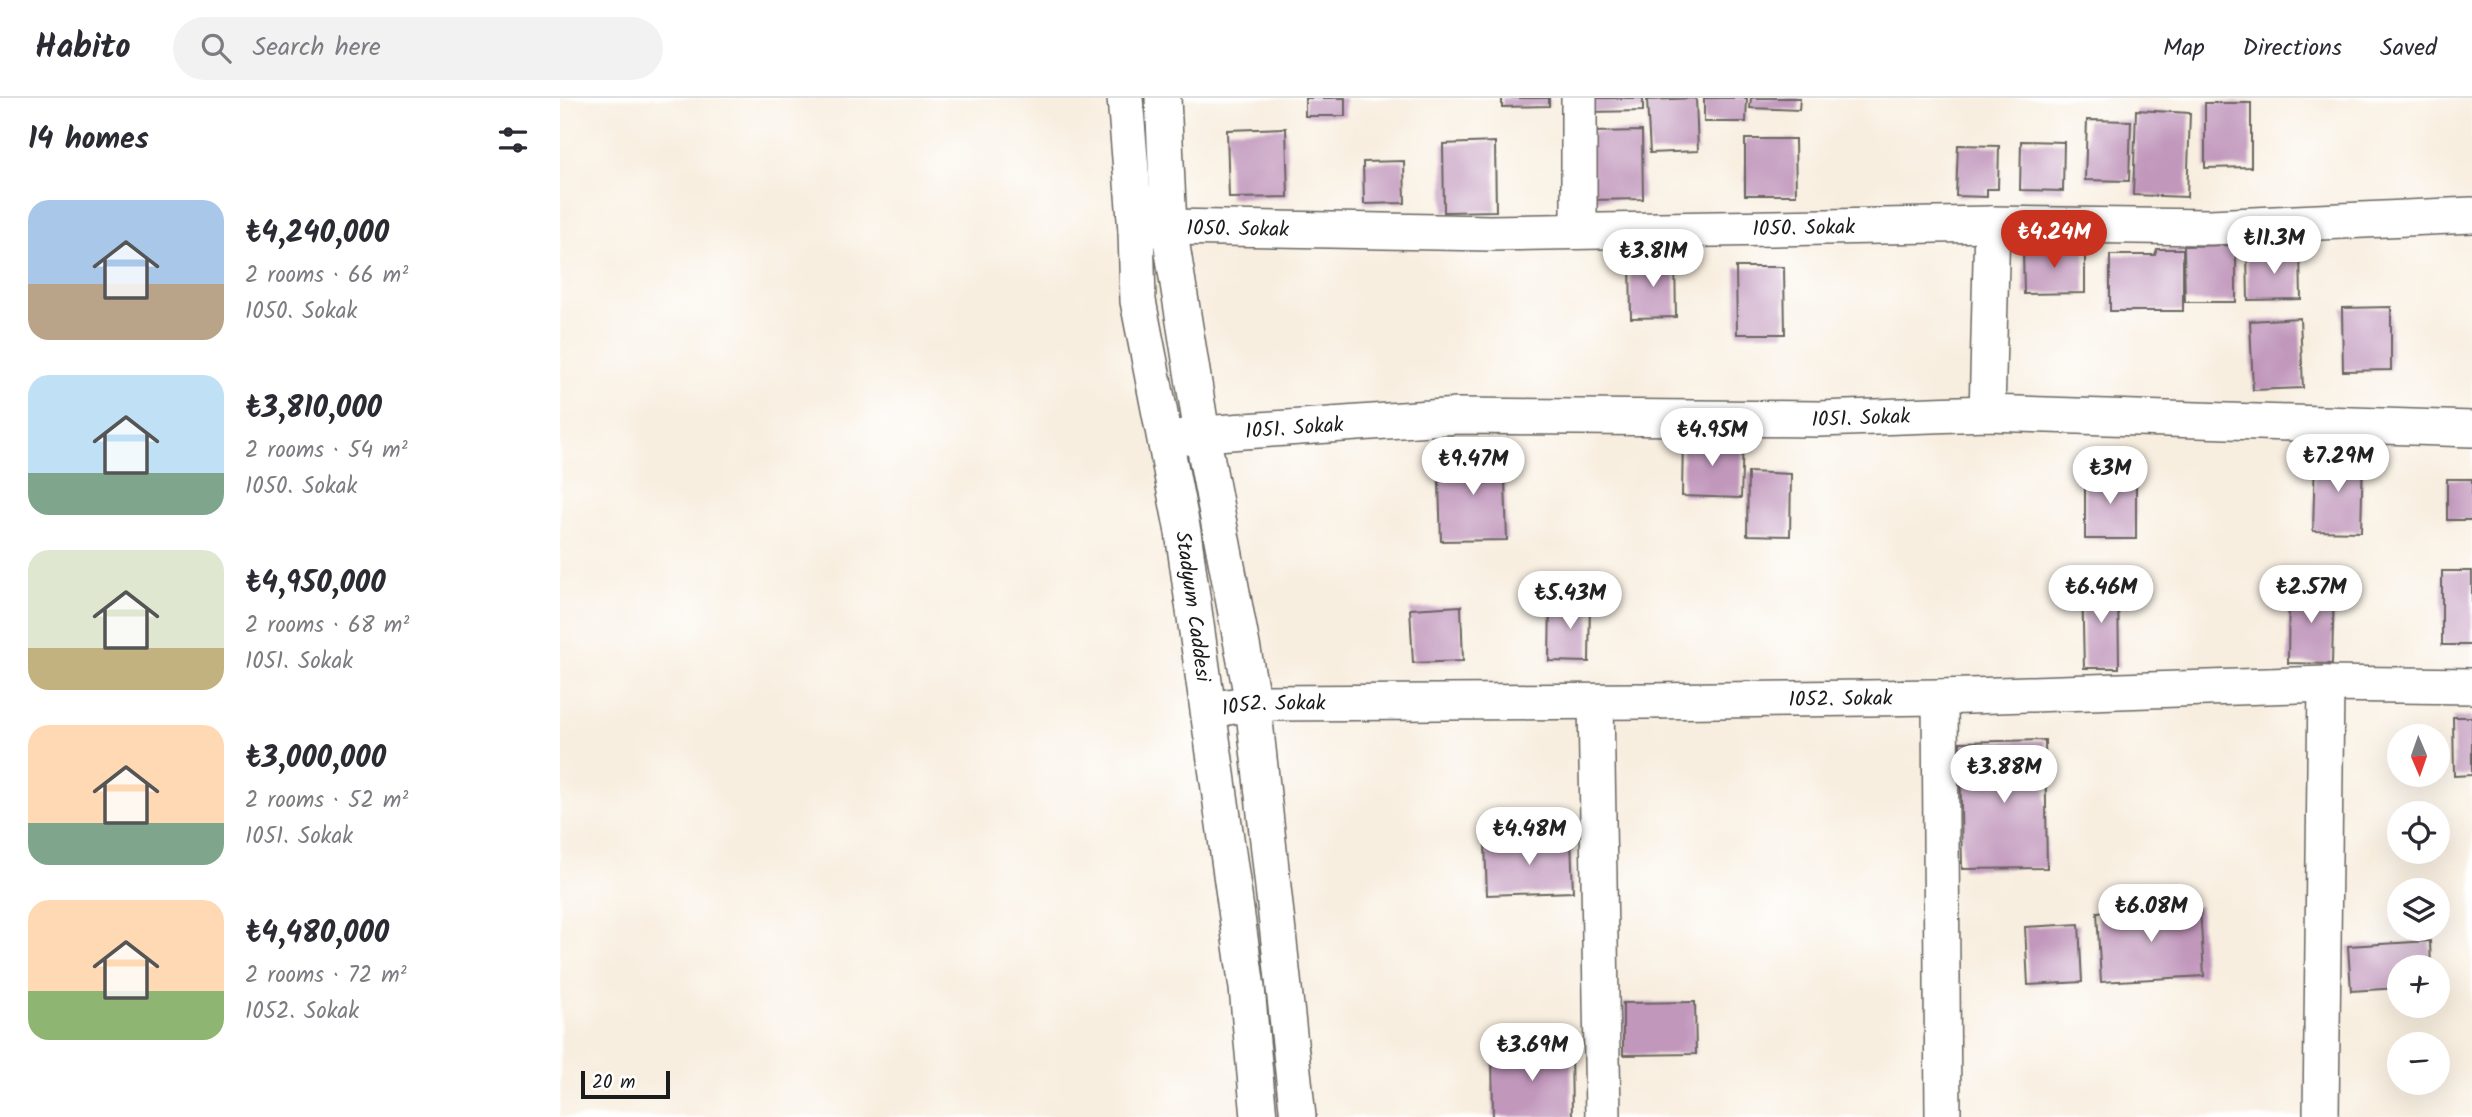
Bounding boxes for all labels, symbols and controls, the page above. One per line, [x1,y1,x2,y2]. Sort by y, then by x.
search box [173,17,663,80]
text: Habito [35,22,131,75]
text: Search here [253,27,381,69]
icon: search [197,29,235,67]
text: Map [2163,29,2205,68]
text: Directions [2243,29,2342,68]
text: Saved [2380,29,2437,68]
text: 14 homes [28,116,149,164]
icon: filters [494,121,532,159]
text: ₺4,240,000 [245,210,389,258]
street label: 1050. Sokak [1752,211,1855,246]
pin: ₺4.24M [1997,211,2111,270]
street label: 1050. Sokak [1186,212,1289,247]
text: ₺4.24M [2017,215,2091,251]
pin: ₺11.3M [2217,216,2331,276]
text: ₺11.3M [2243,221,2305,257]
icon: home [84,228,168,312]
pin: ₺3.81M [1596,230,1710,289]
text: ₺3.81M [1619,234,1687,270]
text: 2 rooms · 66 m² [245,258,408,294]
text: 1050. Sokak [245,294,357,330]
text: ₺3,810,000 [245,385,382,433]
street label: 1051. Sokak [1811,401,1911,437]
icon: home [84,403,168,487]
pin: ₺4.95M [1655,408,1769,468]
street label: 1051. Sokak [1244,409,1345,449]
text: ₺4.95M [1676,413,1748,449]
text: 2 rooms · 54 m² [245,433,408,469]
pin: ₺7.29M [2281,434,2395,494]
pin: ₺9.47M [1416,438,1530,497]
text: ₺7.29M [2302,439,2374,475]
text: ₺9.47M [1438,442,1508,478]
pin: ₺3M [2076,446,2144,506]
text: ₺3M [2089,451,2131,487]
text: 1050. Sokak [245,469,357,505]
street label: Stadyum Caddesi [1165,529,1219,685]
text: ₺4,950,000 [245,560,386,608]
pin: ₺6.46M [2044,566,2158,625]
pin: ₺2.57M [2254,566,2368,625]
text: ₺6.46M [2064,570,2138,606]
text: ₺2.57M [2275,570,2347,606]
pin: ₺5.43M [1513,572,1627,631]
text: ₺5.43M [1534,576,1606,612]
icon: home [84,578,168,662]
text: 2 rooms · 68 m² [245,608,409,644]
text: 1051. Sokak [245,644,353,680]
street label: 1052. Sokak [1788,683,1893,717]
street label: 1052. Sokak [1219,688,1326,726]
north arrow [2387,724,2450,788]
map controls [2387,724,2450,1095]
text: ₺3,000,000 [245,735,386,783]
pin: ₺3.88M [1947,746,2061,805]
text: ₺3.88M [1966,750,2042,786]
icon: home [84,753,168,837]
text: 2 rooms · 52 m² [245,783,408,819]
button: locate [2387,801,2450,864]
pin: ₺4.48M [1472,808,1586,867]
text: ₺4.48M [1492,812,1566,848]
text: 1051. Sokak [245,819,353,855]
button: layers [2387,878,2450,941]
pin: ₺6.08M [2094,884,2208,944]
text: ₺6.08M [2114,889,2188,925]
text: ₺4,480,000 [245,910,389,958]
icon: home [84,928,168,1012]
button: + [2387,955,2450,1018]
text: 2 rooms · 72 m² [245,958,407,994]
text: 1052. Sokak [245,994,359,1030]
pin: ₺3.69M [1475,1024,1589,1083]
text: ₺3.69M [1496,1028,1568,1064]
button: − [2387,1032,2450,1095]
scale bar [581,1068,670,1100]
text: 20 m [592,1068,635,1098]

